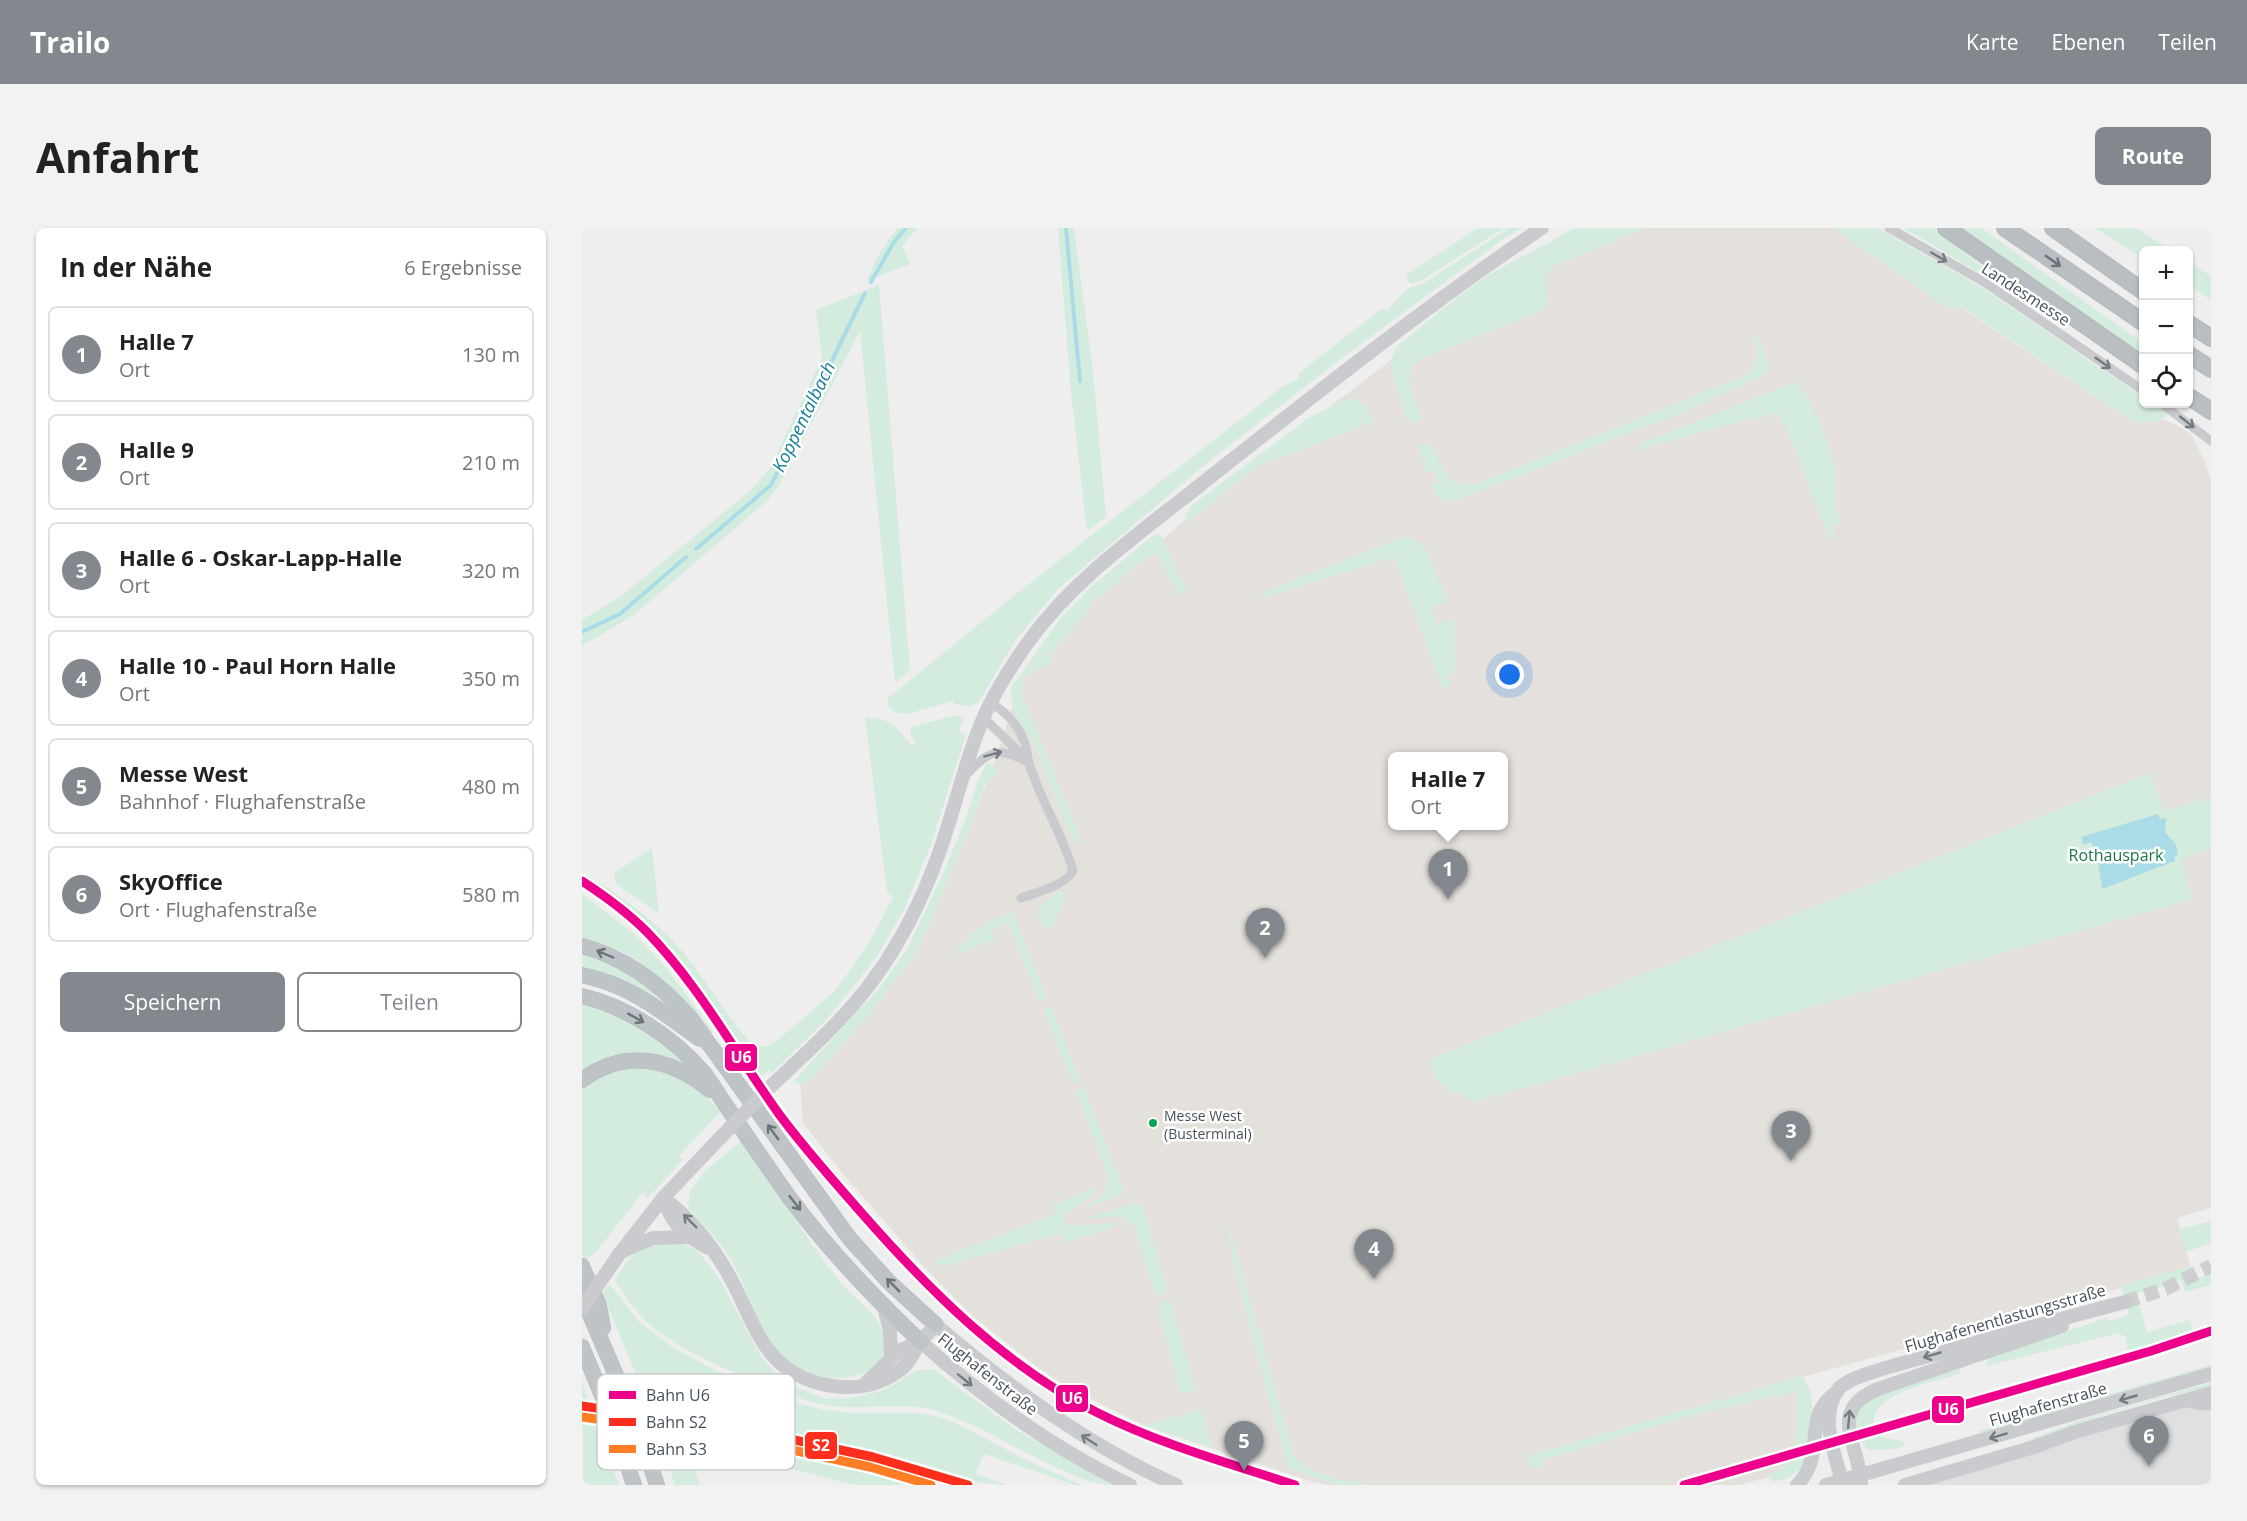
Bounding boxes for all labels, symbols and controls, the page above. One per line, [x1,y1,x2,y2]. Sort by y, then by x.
text: Trailo [30,23,110,61]
text: Karte [1966,28,2019,56]
text: Ebenen [2052,28,2125,56]
text: Teilen [2158,28,2217,56]
button: Route [2095,127,2211,185]
text: Anfahrt [36,128,199,185]
map controls [2139,246,2193,408]
button: + [2139,246,2193,300]
text: In der Nähe [60,249,212,285]
one-way arrow [1930,251,1947,263]
text: 6 Ergebnisse [404,254,522,281]
one-way arrow [2045,255,2061,267]
street label: Landesmesse [1977,257,2075,331]
button: − [2139,300,2193,354]
text: Halle 7 [119,326,194,356]
text: 1 [76,341,87,368]
text: 130 m [462,341,520,368]
button: locate [2139,354,2193,408]
text: Ort [119,356,150,383]
water label: Koppentalbach [766,357,840,476]
one-way arrow [2094,357,2111,369]
one-way arrow [2179,415,2195,428]
text: Halle 9 [119,434,194,464]
text: 2 [76,449,87,476]
text: 210 m [462,449,520,476]
text: Ort [119,464,150,491]
text: Halle 6 - Oskar-Lapp-Halle [119,542,402,572]
text: 3 [76,557,87,584]
text: 320 m [462,557,520,584]
text: Ort [119,572,150,599]
text: Halle 10 - Paul Horn Halle [119,650,396,680]
your location [1495,660,1524,689]
text: 4 [76,665,87,692]
text: 350 m [462,665,520,692]
text: Ort [119,680,150,707]
one-way arrow [983,748,1002,760]
popup [1388,752,1508,830]
text: Messe West [119,758,248,788]
text: Halle 7 [1411,763,1485,793]
text: 5 [76,773,87,800]
text: 480 m [462,773,520,800]
text: Bahnhof · Flughafenstraße [119,788,366,815]
text: Ort [1411,793,1441,820]
park label: Rothauspark [2069,844,2164,866]
pin: 1 [1428,850,1468,899]
text: SkyOffice [119,866,223,896]
text: 6 [76,881,87,908]
text: 580 m [462,881,520,908]
text: Ort · Flughafenstraße [119,896,317,923]
pin: 2 [1246,908,1284,958]
one-way arrow [596,947,614,958]
button: Speichern [60,972,285,1032]
button: Teilen [297,972,522,1032]
one-way arrow [626,1013,644,1024]
line badge: U6 [724,1043,758,1072]
text: U6 [730,1046,752,1068]
place label: Messe West (Busterminal) [1164,1106,1252,1143]
pin: 3 [1772,1112,1810,1161]
marker: Messe West (Busterminal) [1147,1117,1159,1129]
one-way arrow [766,1125,779,1141]
one-way arrow [788,1195,801,1211]
one-way arrow [683,1214,698,1229]
pin: 4 [1354,1230,1394,1279]
one-way arrow [886,1278,901,1293]
street label: Flughafenentlastungsstraße [1902,1279,2108,1357]
street label: Flughafenstraße [933,1328,1043,1420]
one-way arrow [1923,1350,1942,1361]
legend [597,1374,795,1470]
one-way arrow [957,1374,973,1387]
street label: Flughafenstraße [1987,1377,2109,1431]
text: Bahn U6 [646,1384,710,1406]
line badge: U6 [1055,1384,1089,1413]
text: U6 [1061,1387,1083,1409]
one-way arrow [2119,1393,2138,1405]
line badge: U6 [1931,1395,1965,1424]
text: U6 [1937,1398,1959,1420]
one-way arrow [1844,1410,1855,1429]
text: Bahn S2 [646,1411,707,1433]
pin: 6 [2130,1416,2168,1466]
pin: 5 [1224,1422,1264,1471]
line badge: S2 [804,1431,838,1460]
one-way arrow [1989,1431,2008,1442]
one-way arrow [1081,1433,1098,1445]
text: S2 [812,1434,830,1456]
text: Bahn S3 [646,1438,707,1460]

